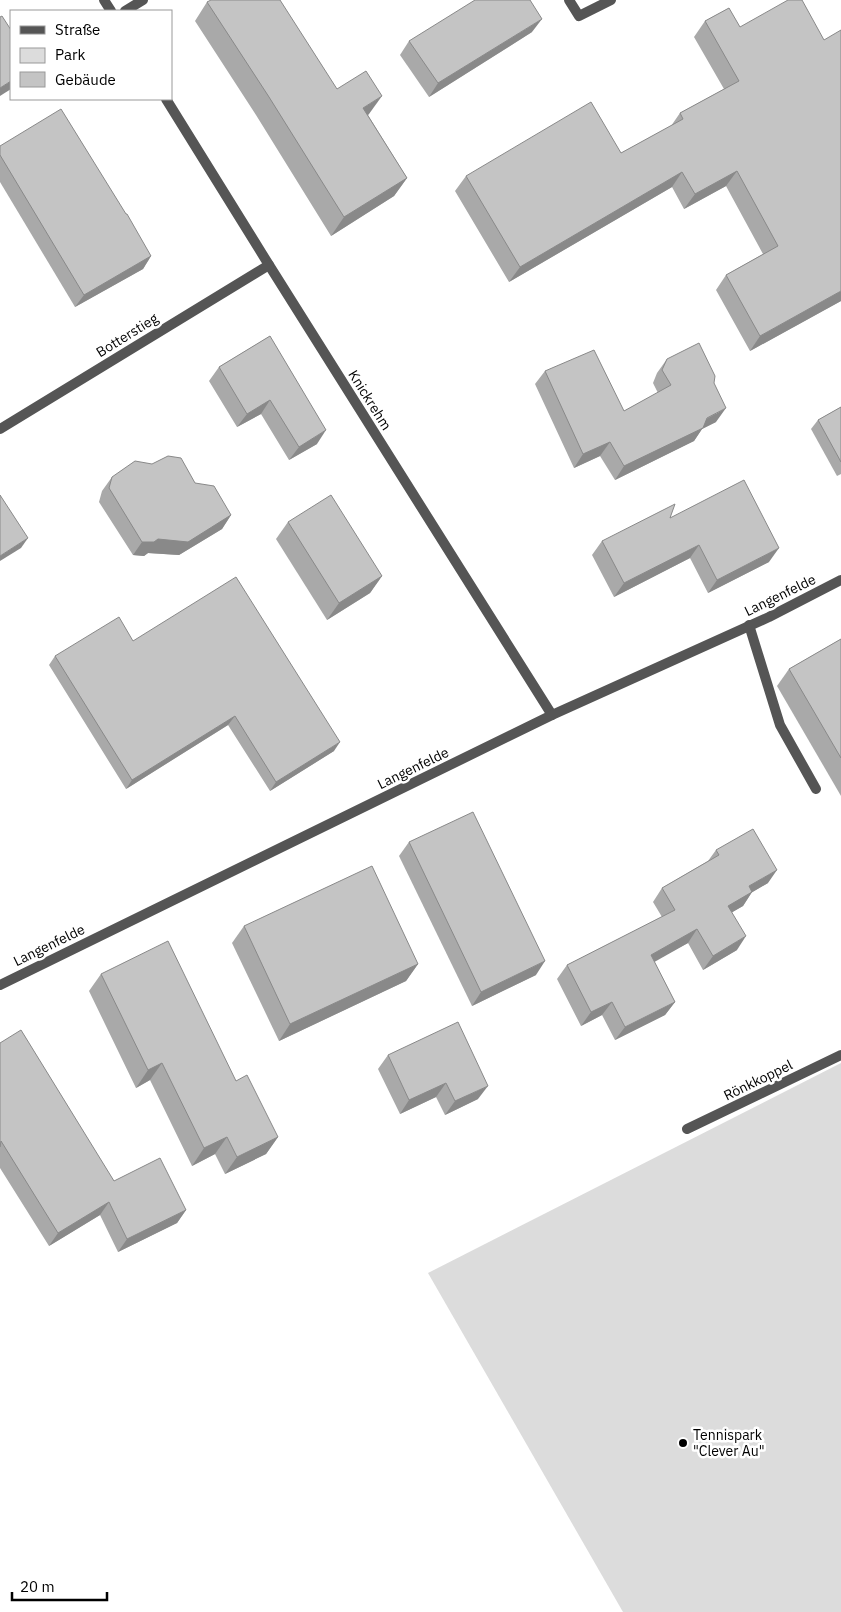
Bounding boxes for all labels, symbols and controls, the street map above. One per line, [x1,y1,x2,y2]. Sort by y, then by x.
legend [10,10,172,100]
text: Straße [55,20,100,39]
text: Park [55,45,85,64]
text: Gebäude [55,70,116,89]
street label: Botterstieg [93,309,162,361]
street label: Knickrehm [344,367,396,433]
street label: Langenfelde [741,570,819,620]
street label: Langenfelde [374,743,452,793]
street label: Langenfelde [10,920,88,970]
street label: Rönkkoppel [721,1055,796,1104]
place label: Tennispark "Clever Au" [693,1426,765,1460]
marker: Tennispark "Clever Au" [677,1437,689,1449]
scale bar [12,1570,108,1602]
text: 20 m [20,1577,55,1596]

